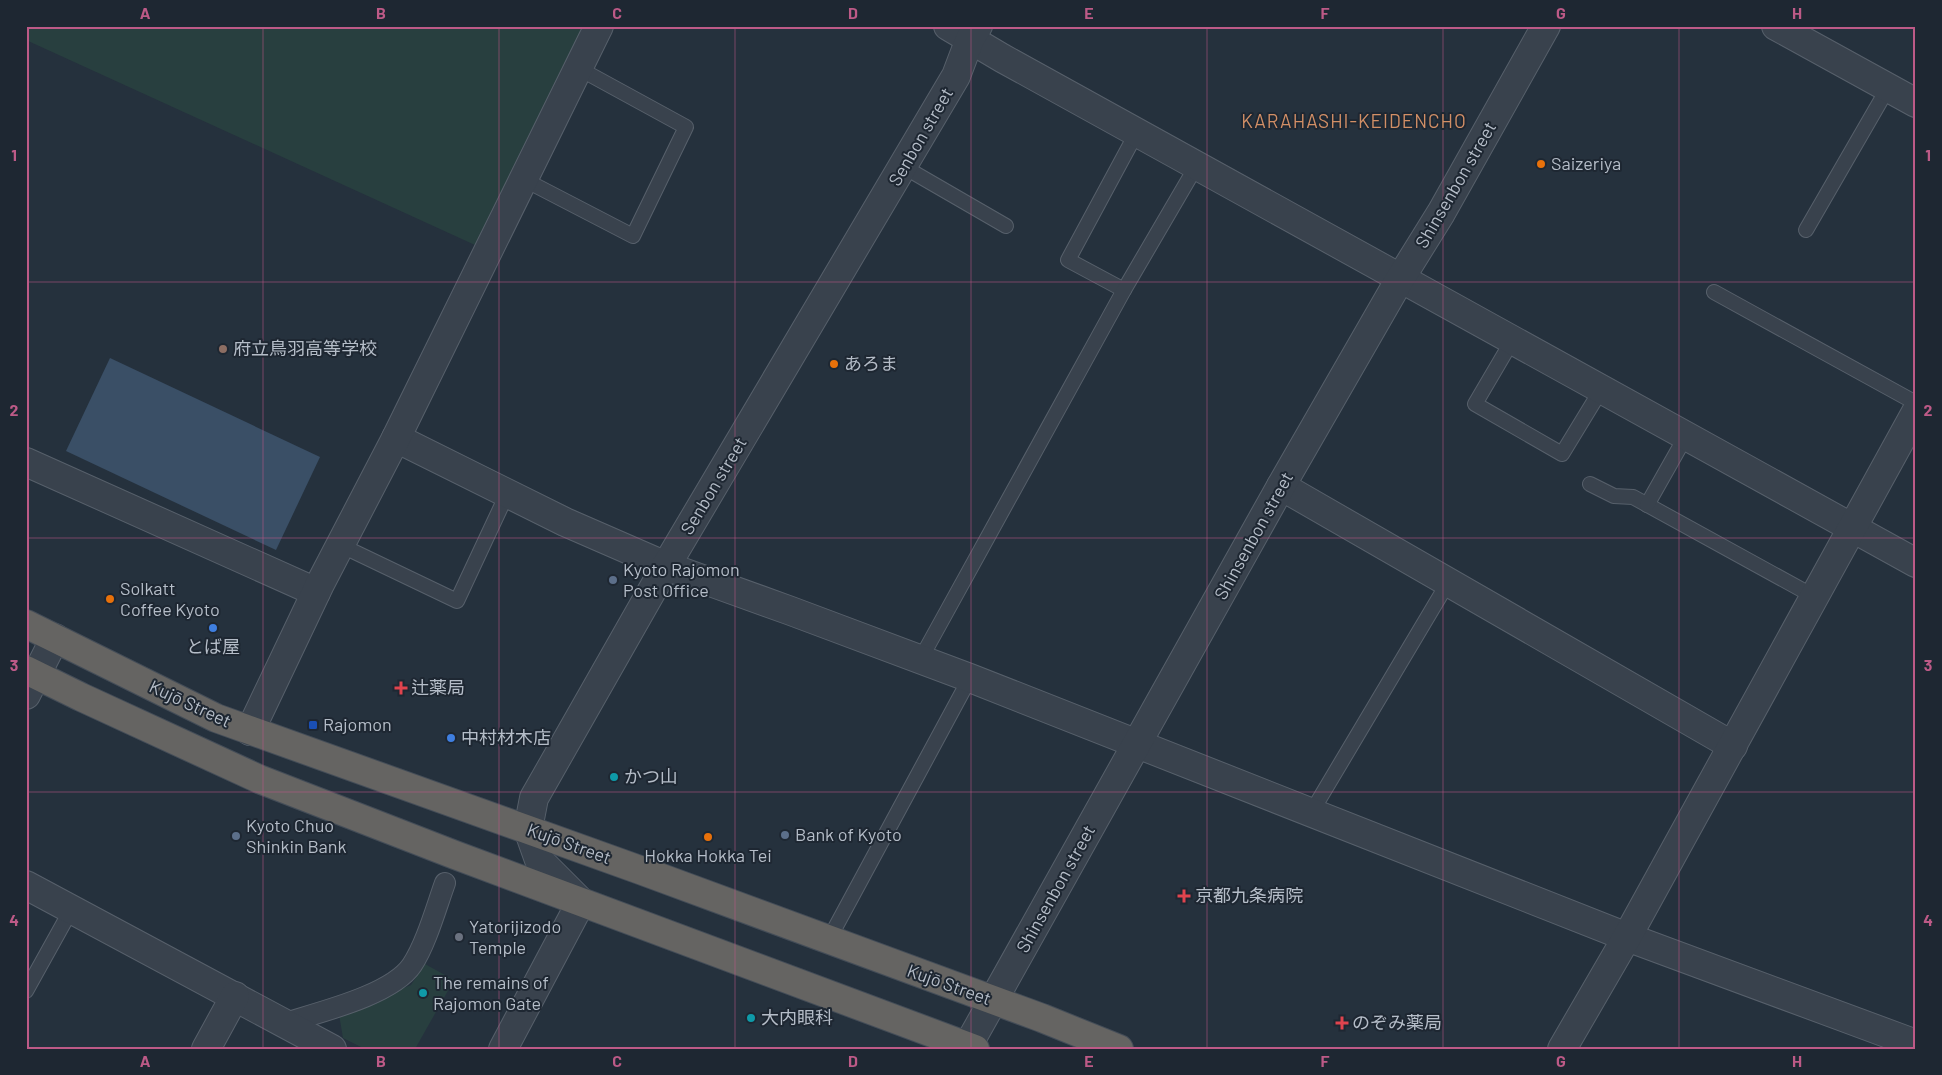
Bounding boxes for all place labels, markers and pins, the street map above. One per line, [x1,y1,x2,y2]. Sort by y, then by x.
place label: Saizeriya [1551,152,1621,174]
marker: Saizeriya [1535,158,1547,170]
place label: 府立鳥羽高等学校 [233,337,377,359]
marker: 府立鳥羽高等学校 [217,343,229,355]
place label: あろま [844,352,898,374]
marker: あろま [828,358,840,370]
place label: Kyoto Rajomon Post Office [623,558,740,601]
marker: Kyoto Rajomon Post Office [607,574,619,586]
place label: Solkatt Coffee Kyoto [120,577,220,620]
marker: Solkatt Coffee Kyoto [104,593,116,605]
marker: とば屋 [207,622,219,634]
place label: とば屋 [186,635,240,657]
place label: 辻薬局 [411,676,465,698]
marker: 辻薬局 [395,682,407,694]
place label: Rajomon [323,713,392,735]
marker: Rajomon [307,719,319,731]
place label: 中村材木店 [461,726,551,748]
marker: 中村材木店 [445,732,457,744]
place label: かつ山 [624,765,678,787]
marker: かつ山 [608,771,620,783]
place label: Kyoto Chuo Shinkin Bank [246,814,346,857]
place label: Bank of Kyoto [795,823,902,845]
marker: Bank of Kyoto [779,829,791,841]
marker: Kyoto Chuo Shinkin Bank [230,830,242,842]
marker: Hokka Hokka Tei [702,831,714,843]
place label: Hokka Hokka Tei [644,844,772,866]
place label: 京都九条病院 [1195,884,1303,906]
marker: 京都九条病院 [1177,889,1191,903]
place label: Yatorijizodo Temple [469,915,561,958]
marker: Yatorijizodo Temple [453,931,465,943]
place label: The remains of Rajomon Gate [433,971,549,1014]
marker: The remains of Rajomon Gate [417,987,429,999]
place label: 大内眼科 [761,1006,833,1028]
place label: のぞみ薬局 [1352,1011,1442,1033]
marker: 大内眼科 [745,1012,757,1024]
marker: のぞみ薬局 [1336,1017,1348,1029]

